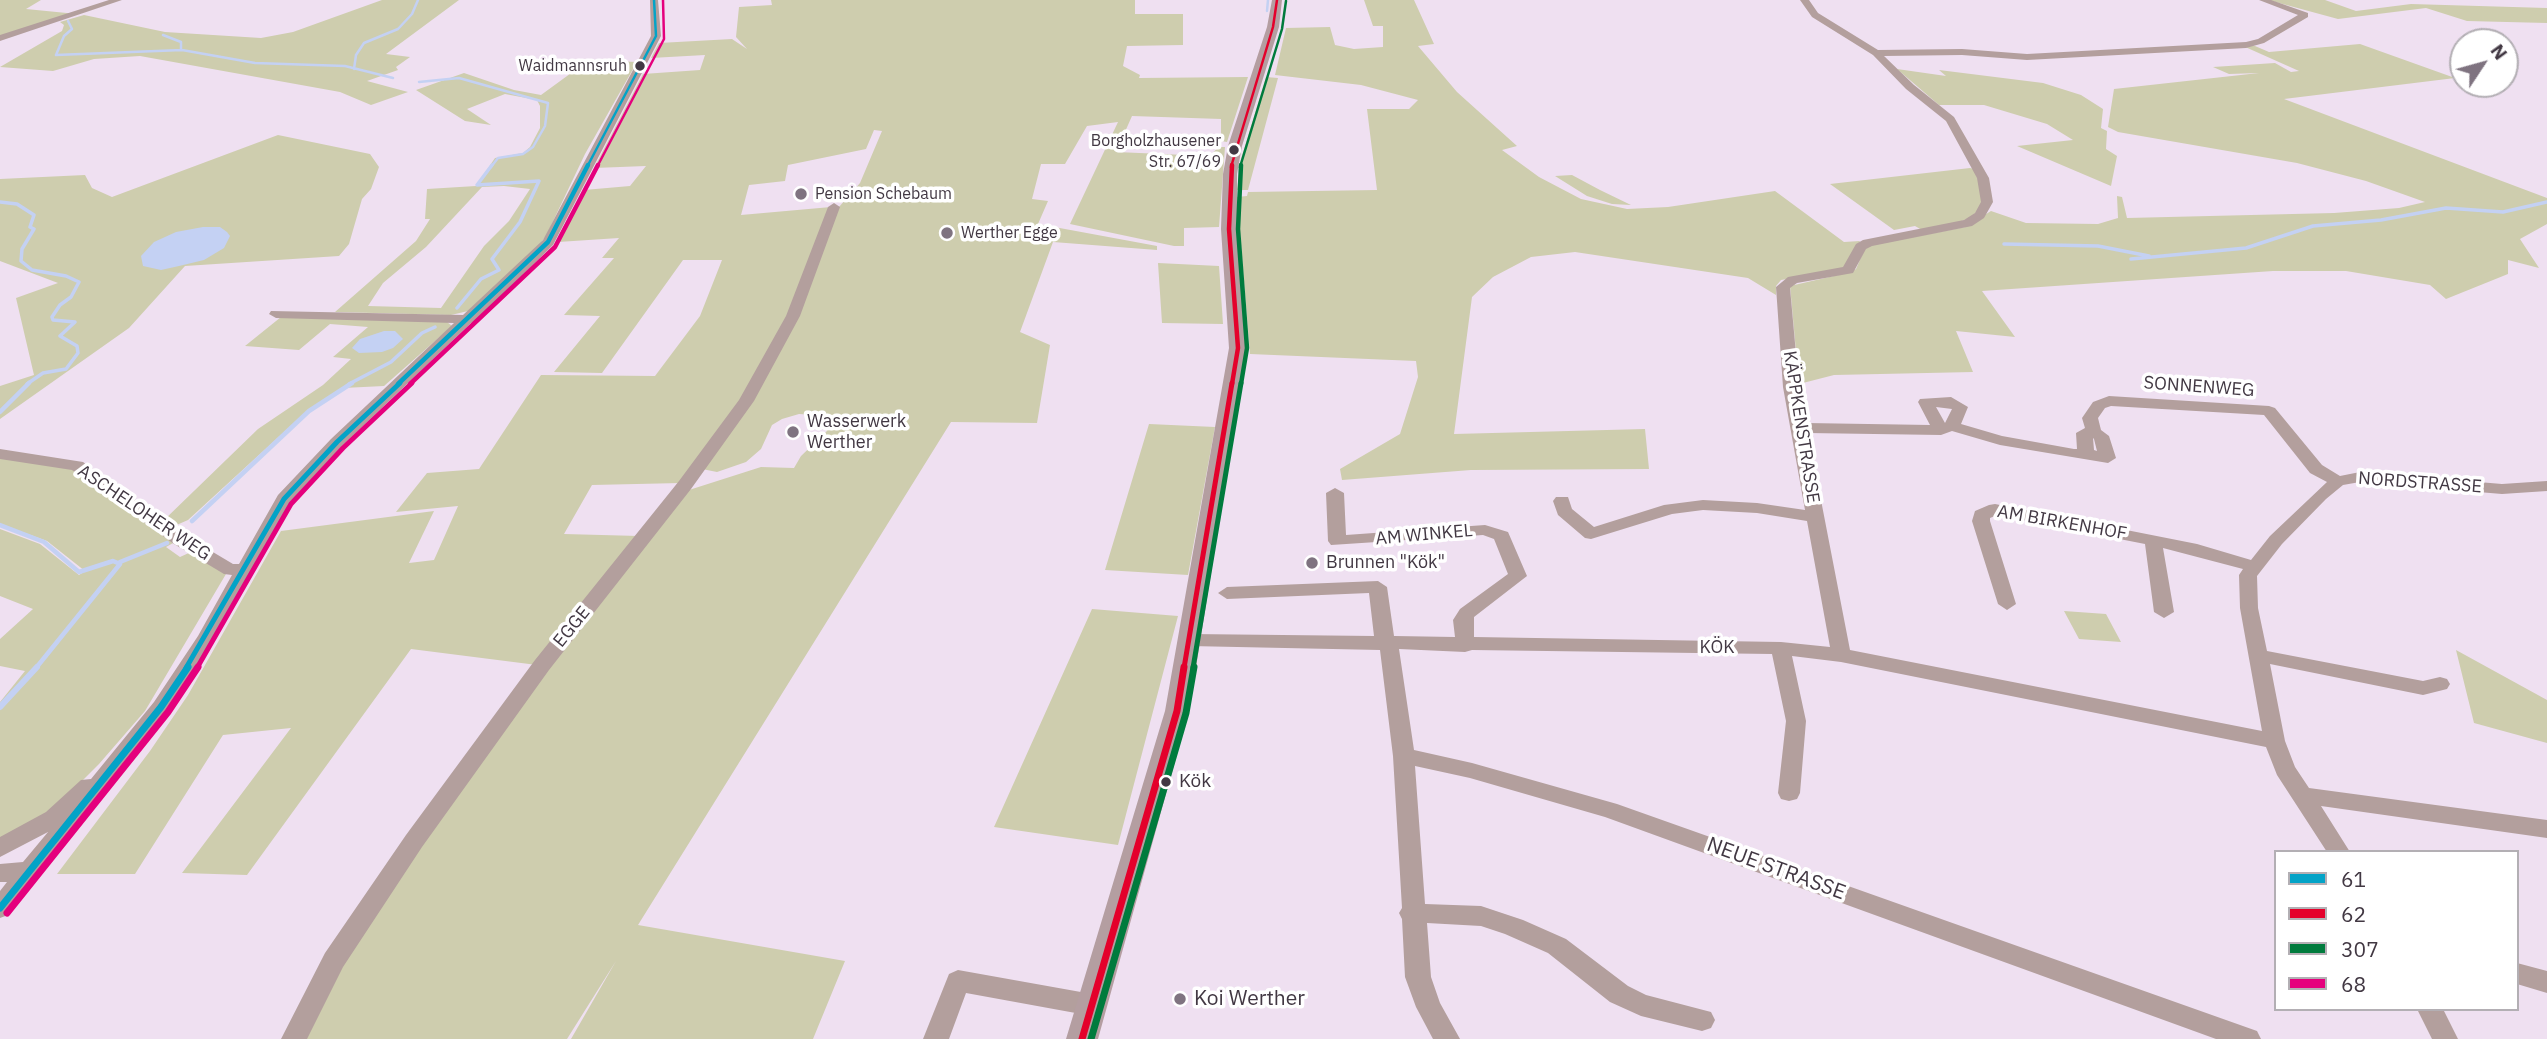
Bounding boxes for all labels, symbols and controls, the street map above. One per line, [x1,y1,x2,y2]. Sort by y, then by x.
north arrow [2449,28,2519,98]
text: N [2486,39,2513,64]
place label: Waidmannsruh [519,56,627,76]
marker: Waidmannsruh [633,59,647,73]
place label: Borgholzhausener Str. 67/69 [1091,131,1221,169]
marker: Borgholzhausener Str. 67/69 [1227,143,1241,157]
place label: Pension Schebaum [815,184,952,204]
marker: Pension Schebaum [793,186,809,202]
place label: Werther Egge [961,223,1058,243]
marker: Werther Egge [939,225,955,241]
street label: KÄPPKENSTRASSE [1778,349,1824,505]
street label: SONNENWEG [2143,372,2255,402]
place label: Wasserwerk Werther [807,411,906,453]
marker: Wasserwerk Werther [785,424,801,440]
street label: ASCHELOHER WEG [73,461,215,565]
street label: NORDSTRASSE [2357,468,2483,498]
street label: AM BIRKENHOF [1996,501,2128,545]
street label: AM WINKEL [1375,520,1473,550]
place label: Brunnen "Kök" [1326,552,1445,574]
marker: Brunnen "Kök" [1304,555,1320,571]
street label: EGGE [549,602,595,652]
street label: KÖK [1699,637,1735,659]
place label: Kök [1179,771,1211,793]
marker: Kök [1159,775,1173,789]
street label: NEUE STRASSE [1703,832,1849,906]
legend [2274,850,2519,1011]
text: 61 [2341,865,2366,893]
text: 62 [2341,900,2366,928]
text: 307 [2341,935,2379,963]
text: 68 [2341,970,2366,998]
place label: Koi Werther [1194,986,1305,1012]
marker: Koi Werther [1172,991,1188,1007]

